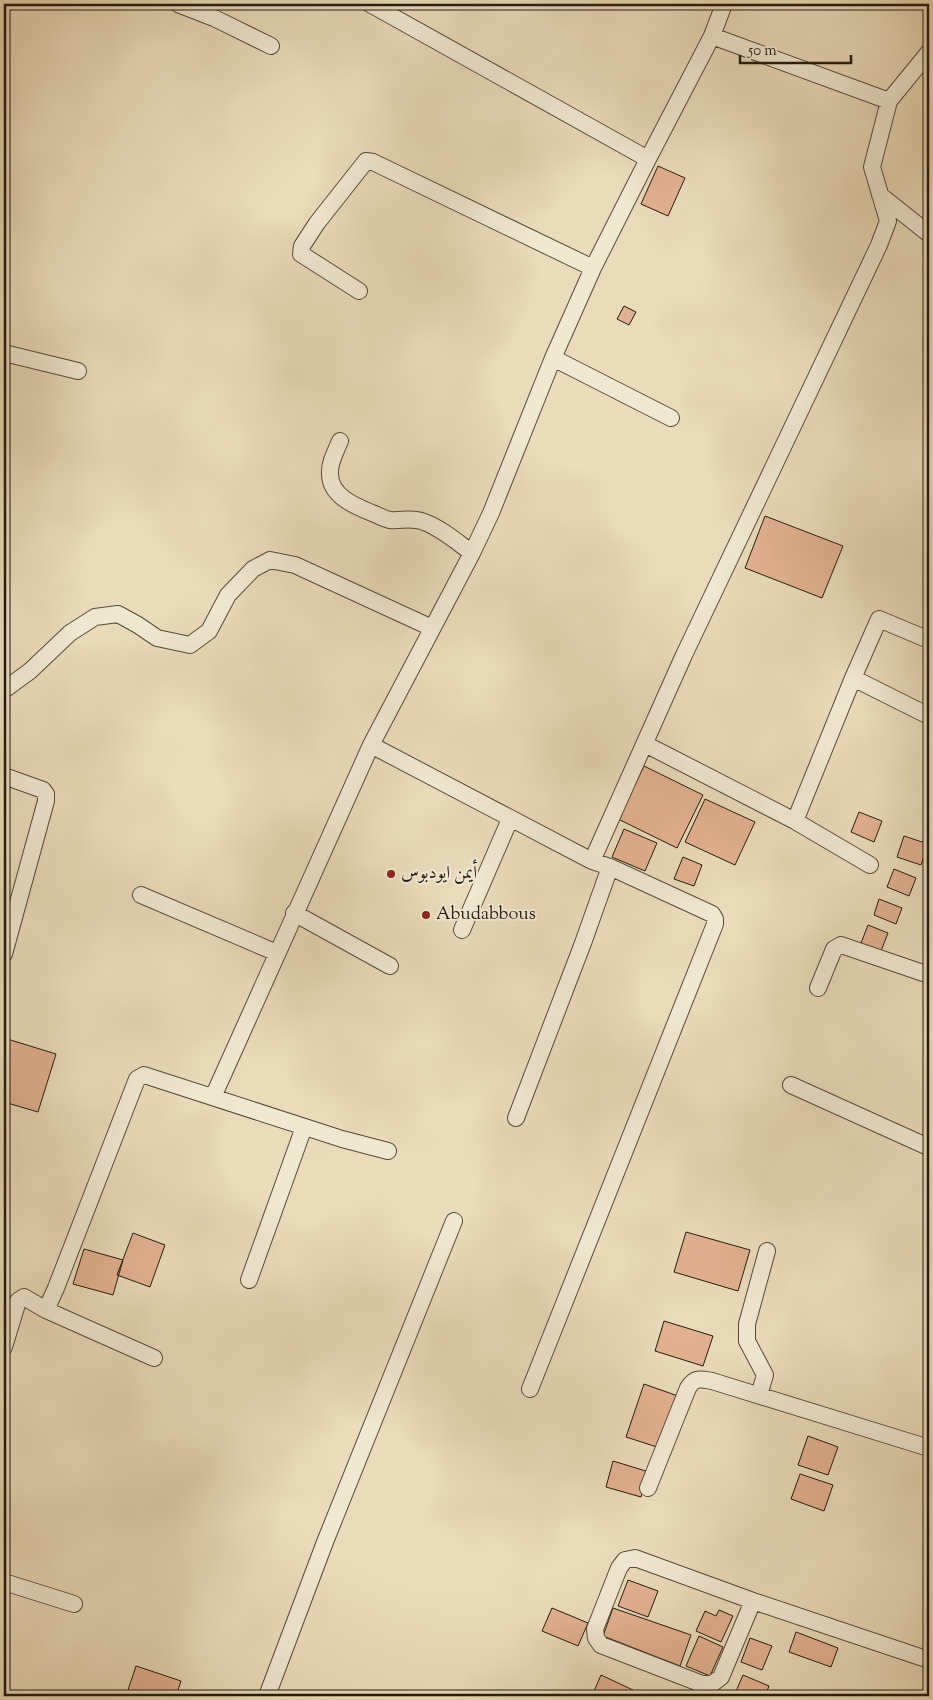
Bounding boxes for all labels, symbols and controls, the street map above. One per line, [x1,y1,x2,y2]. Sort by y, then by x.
scale bar [740,32,852,64]
text: 50 m [747,41,777,62]
place label: أيمن ايودبوس [401,859,478,887]
marker: أيمن ايودبوس [385,868,397,880]
place label: Abudabbous [436,902,536,928]
marker: Abudabbous [420,909,432,921]

